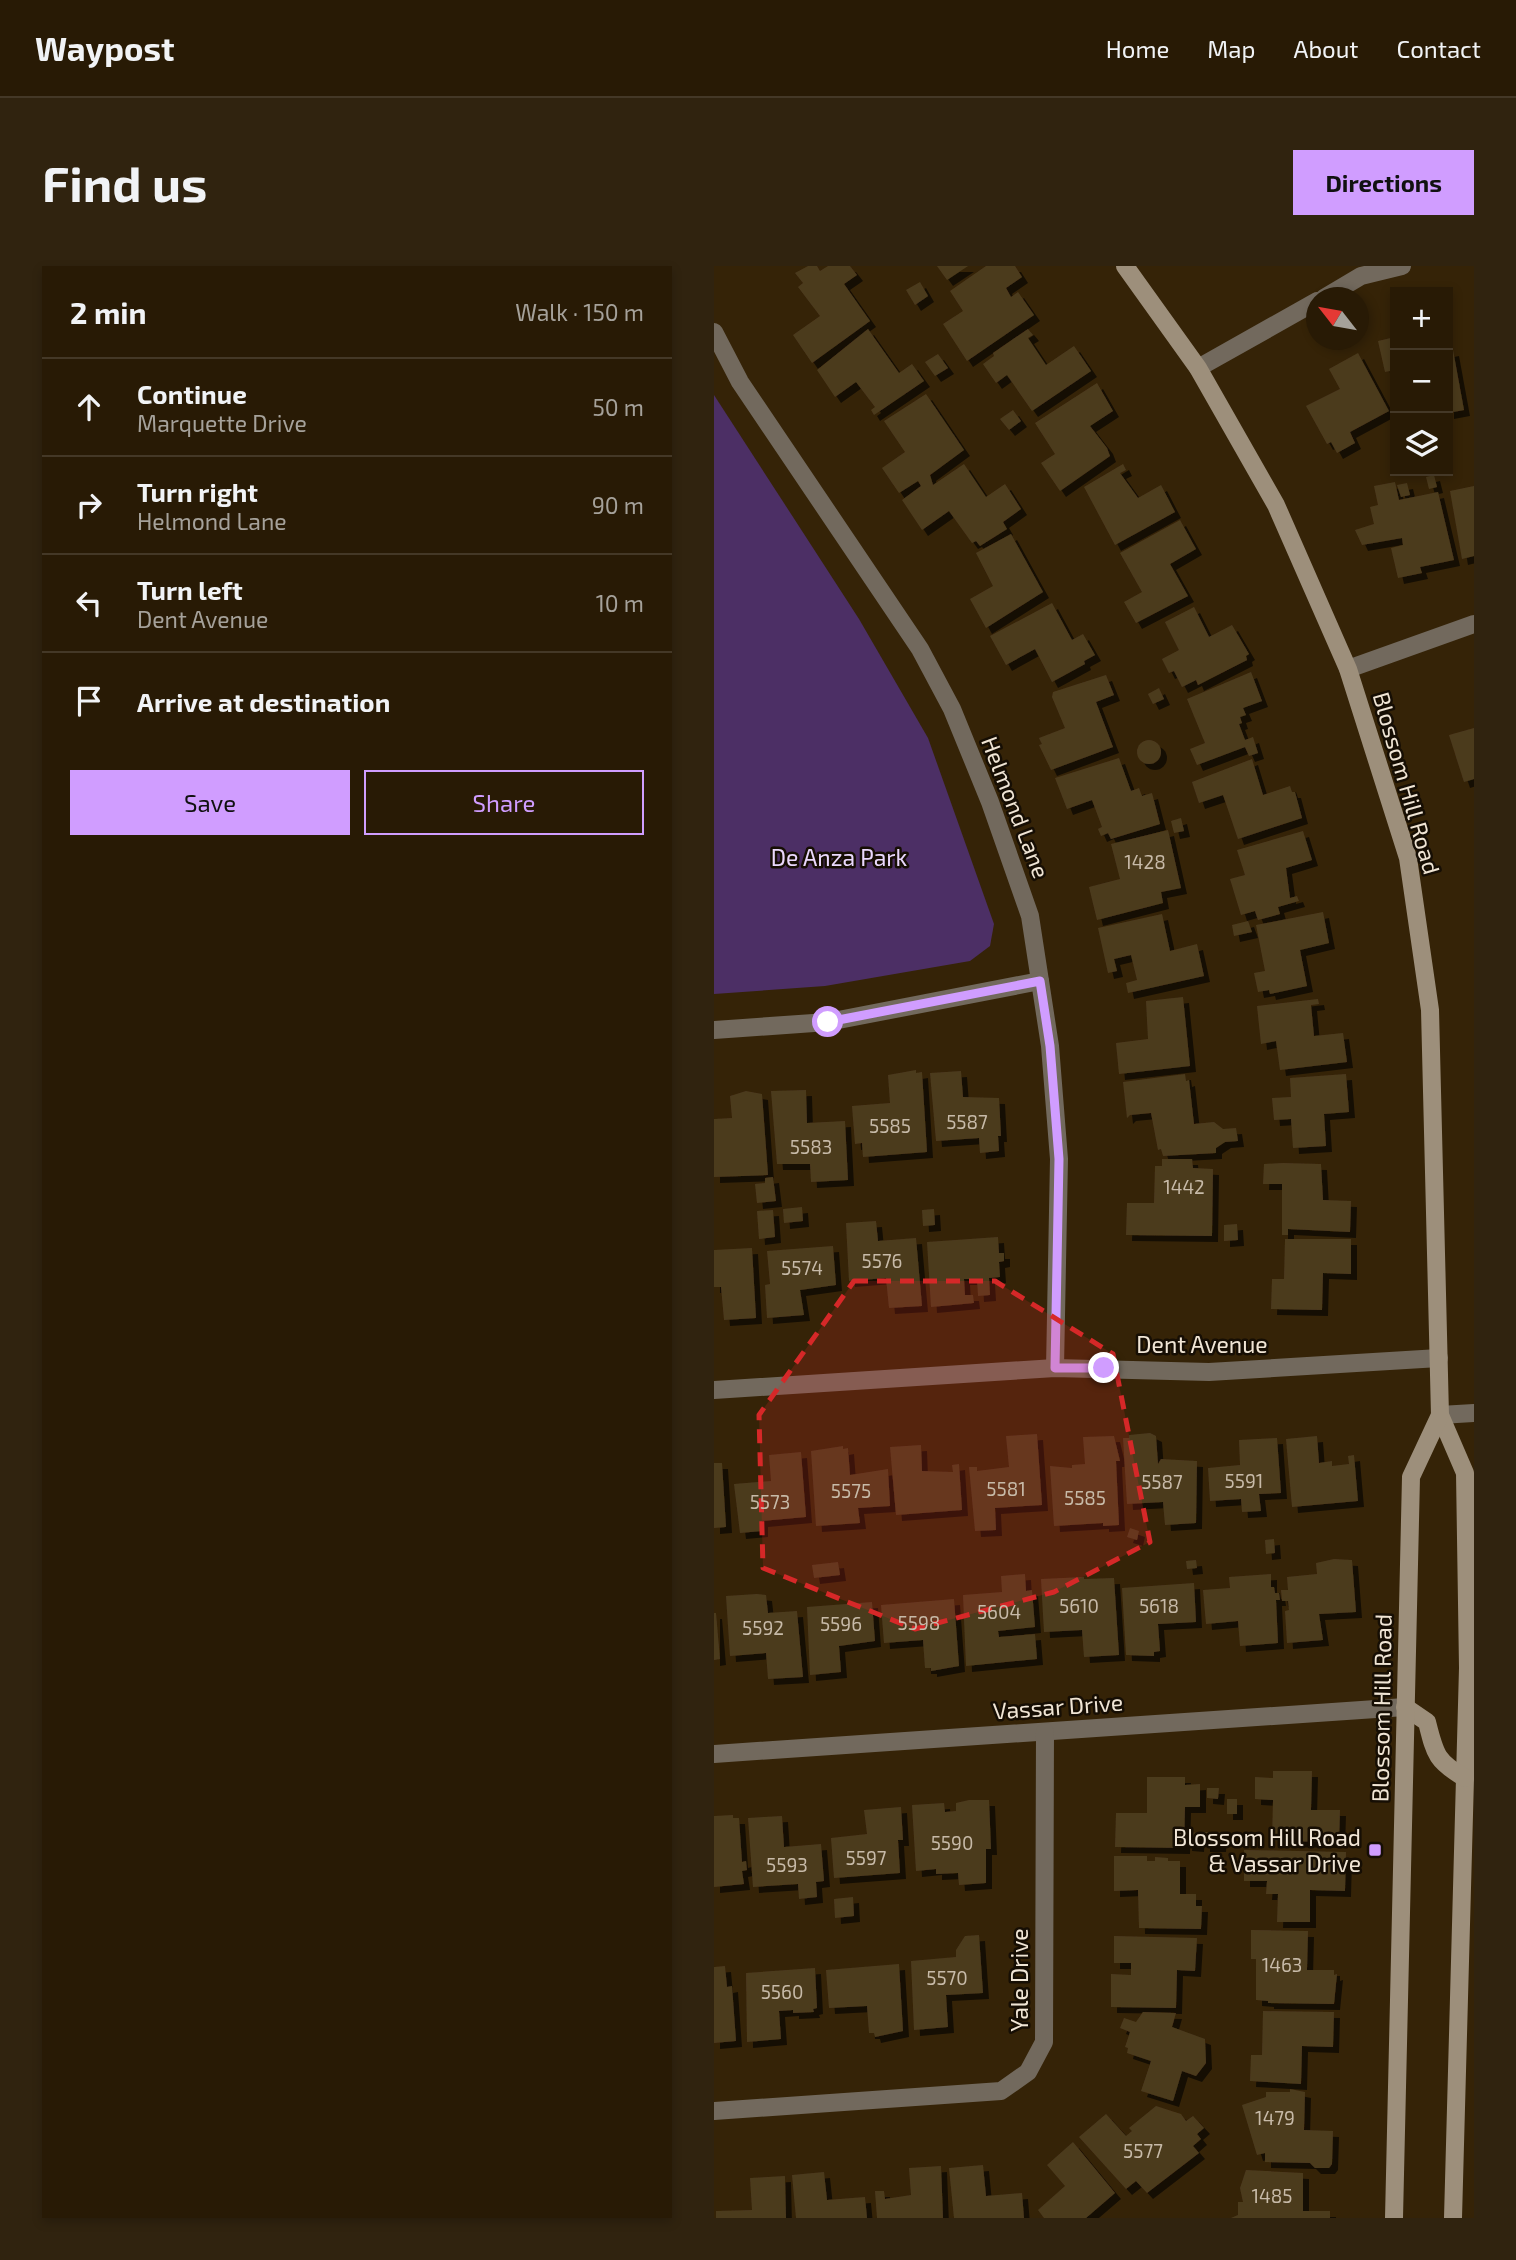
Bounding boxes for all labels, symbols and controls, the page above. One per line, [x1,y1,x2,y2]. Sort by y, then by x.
text: Waypost [35,28,174,68]
text: Home [1106,34,1169,63]
text: Map [1207,34,1255,63]
text: About [1293,34,1359,63]
text: Contact [1397,34,1481,63]
button: Directions [1293,150,1474,215]
text: Find us [42,153,207,212]
north arrow [1306,287,1369,350]
map controls [1390,287,1453,476]
button: + [1390,287,1453,350]
text: 2 min [70,294,147,330]
text: Walk · 150 m [515,298,644,326]
button: − [1390,350,1453,413]
text: Continue [137,378,247,409]
icon: ahead [70,388,108,426]
text: 50 m [593,393,644,421]
text: Marquette Drive [137,409,307,437]
button: layers [1390,413,1453,476]
text: Turn right [137,476,258,507]
icon: right [70,486,108,524]
text: 90 m [592,491,644,519]
text: Helmond Lane [137,507,287,535]
text: Turn left [137,574,243,605]
icon: left [70,584,108,622]
text: 10 m [596,589,644,617]
text: Dent Avenue [137,605,268,633]
icon: arrive [70,682,108,720]
text: Arrive at destination [137,686,390,717]
street label: Blossom Hill Road [1368,689,1446,877]
street label: Helmond Lane [976,732,1056,882]
button: Save [70,770,350,835]
button: Share [364,770,644,835]
park label: De Anza Park [771,843,907,871]
house number: 1428 [1124,850,1166,873]
route start [812,1006,843,1037]
house number: 5587 [946,1110,988,1133]
house number: 5585 [869,1114,911,1137]
house number: 5583 [790,1135,832,1158]
house number: 1442 [1163,1175,1205,1198]
house number: 5576 [862,1249,902,1272]
house number: 5574 [781,1256,823,1279]
street label: Dent Avenue [1136,1330,1268,1358]
route end [1088,1352,1119,1383]
house number: 5591 [1225,1469,1263,1492]
house number: 5587 [1141,1470,1183,1493]
house number: 5581 [986,1477,1026,1500]
house number: 5575 [831,1479,871,1502]
house number: 5585 [1064,1486,1106,1509]
house number: 5573 [750,1490,790,1513]
house number: 5610 [1059,1594,1099,1617]
house number: 5618 [1139,1594,1179,1617]
house number: 5604 [977,1600,1021,1623]
house number: 5598 [898,1611,940,1634]
house number: 5596 [820,1612,862,1635]
street label: Blossom Hill Road [1365,1614,1397,1802]
house number: 5592 [742,1616,784,1639]
street label: Vassar Drive [992,1687,1124,1725]
place label: Blossom Hill Road & Vassar Drive [1173,1823,1361,1877]
house number: 5590 [931,1831,973,1854]
marker: Blossom Hill Road & Vassar Drive [1367,1842,1383,1858]
house number: 5597 [846,1846,887,1869]
house number: 5593 [766,1853,808,1876]
street label: Yale Drive [1005,1928,1033,2032]
house number: 1463 [1262,1953,1302,1976]
house number: 5570 [926,1966,968,1989]
house number: 5560 [761,1980,803,2003]
house number: 1479 [1255,2106,1295,2129]
house number: 5577 [1123,2139,1163,2162]
house number: 1485 [1252,2184,1292,2207]

